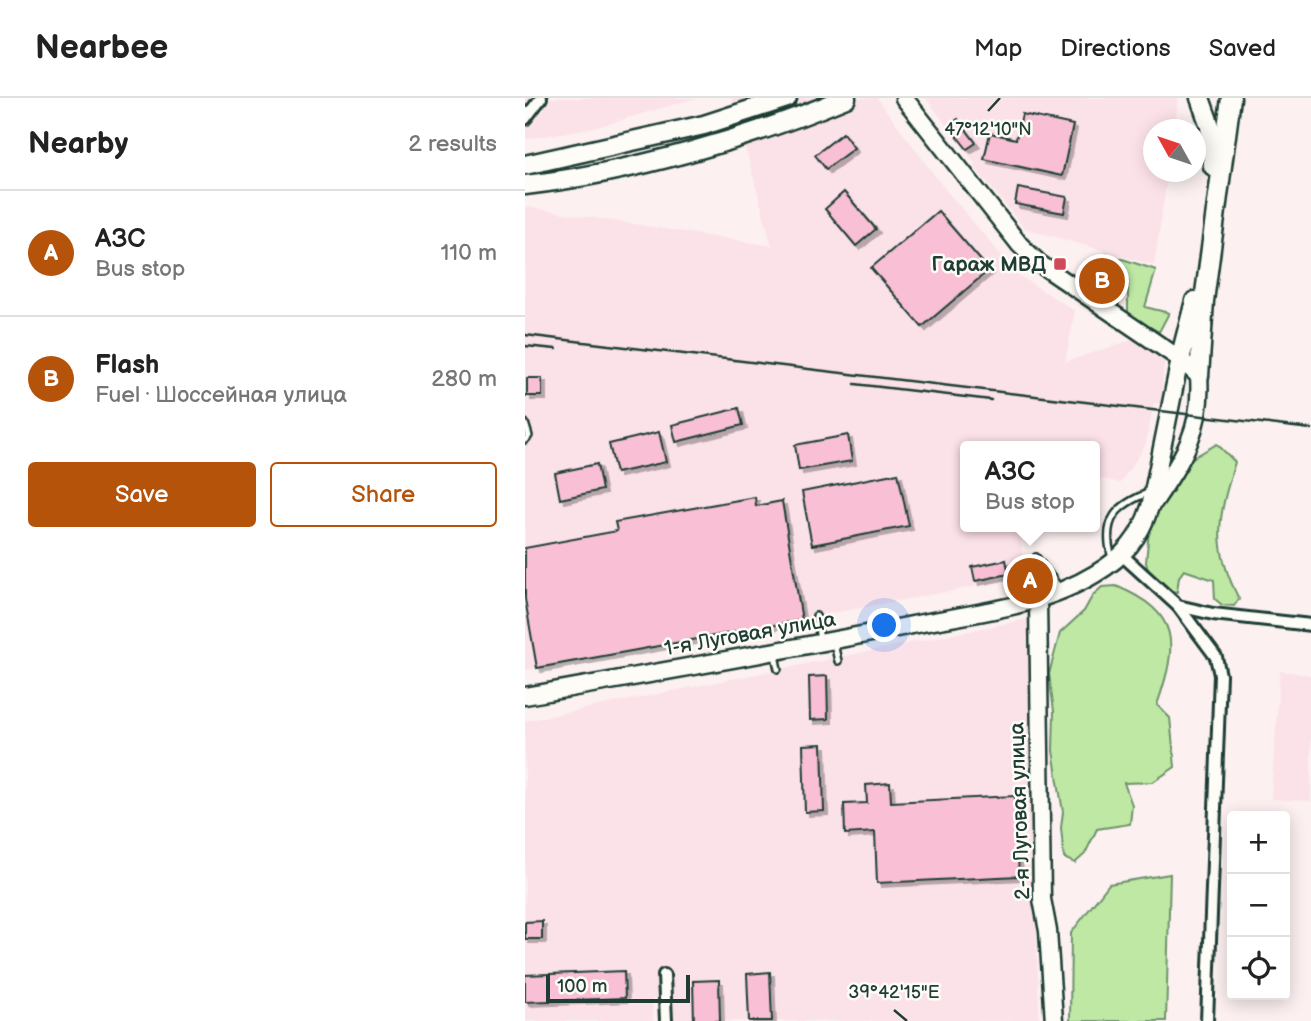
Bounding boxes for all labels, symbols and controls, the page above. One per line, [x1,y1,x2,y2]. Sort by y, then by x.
text: Nearbee [35,28,168,68]
text: Map [974,34,1022,63]
text: Directions [1060,34,1171,63]
text: Saved [1209,34,1276,63]
text: 47°12'10"N [944,119,1032,140]
north arrow [1143,119,1206,182]
text: Nearby [28,126,128,162]
text: 2 results [408,130,497,158]
text: АЗС [95,224,145,255]
text: A [44,239,58,267]
text: 110 m [440,239,497,267]
place label: Гараж МВД [931,252,1046,277]
text: Bus stop [95,255,185,283]
pin: B [1079,255,1125,307]
marker: Гараж МВД [1052,256,1068,272]
text: Flash [95,350,159,381]
text: B [43,365,59,393]
text: 280 m [431,365,497,393]
text: Fuel · Шоссейная улица [95,381,347,409]
popup [960,441,1100,532]
text: АЗС [985,457,1035,488]
button: Save [28,462,256,527]
button: Share [270,462,497,527]
text: Bus stop [985,488,1075,516]
pin: A [1007,555,1053,607]
street label: 1-я Луговая улица [662,607,838,661]
your location [867,608,901,642]
street label: 2-я Луговая улица [1004,721,1036,900]
map controls [1227,811,1290,1000]
button: + [1227,811,1290,874]
button: − [1227,874,1290,937]
button: locate [1227,937,1290,1000]
scale bar [546,972,689,1004]
text: 100 m [557,975,608,998]
text: 39°42'15"E [848,982,940,1003]

